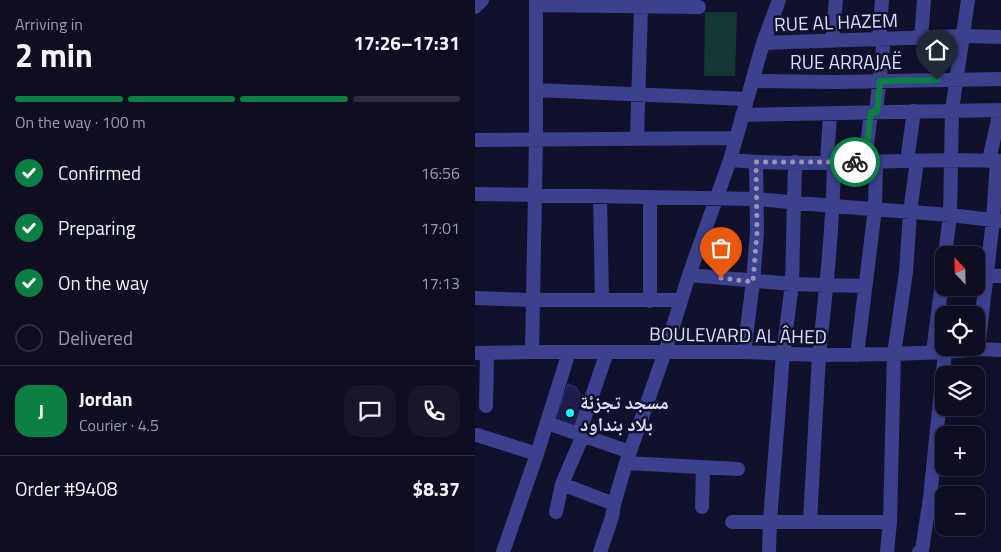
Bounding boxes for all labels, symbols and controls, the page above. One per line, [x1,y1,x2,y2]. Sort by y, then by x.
street label: RUE AL HAZEM [773,5,898,38]
text: Arriving in [15,12,83,36]
text: 17:26–17:31 [353,28,460,57]
pin [916,29,958,80]
text: 2 min [15,31,93,79]
icon: home [923,36,951,64]
street label: RUE ARRAJAË [790,47,902,76]
text: On the way · 100 m [15,110,146,134]
courier [830,137,880,187]
icon: bike [841,148,869,176]
text: Confirmed [58,158,141,187]
icon: check [15,159,43,187]
text: 16:56 [421,161,460,185]
text: Preparing [58,213,135,242]
icon: check [15,214,43,242]
text: 17:01 [421,216,460,240]
pin [700,227,742,278]
icon: bag [707,234,735,262]
north arrow [935,246,985,296]
map controls [935,246,985,536]
text: On the way [58,268,149,297]
icon: check [15,269,43,297]
text: 17:13 [421,271,460,295]
button: locate [935,306,985,356]
street label: BOULEVARD AL ÂHED [649,318,827,351]
text: Delivered [58,323,133,352]
button: layers [935,366,985,416]
text: Jordan [79,384,132,413]
button: chat [344,385,396,437]
button: phone [408,385,460,437]
place label: مسجد تجزئة بلاد بنداود [580,387,669,438]
text: J [38,396,44,425]
marker: مسجد تجزئة بلاد بنداود [564,407,576,419]
text: Courier · 4.5 [79,413,159,437]
button: + [935,426,985,476]
text: Order #9408 [15,474,117,503]
text: $8.37 [413,474,460,503]
button: − [935,486,985,536]

